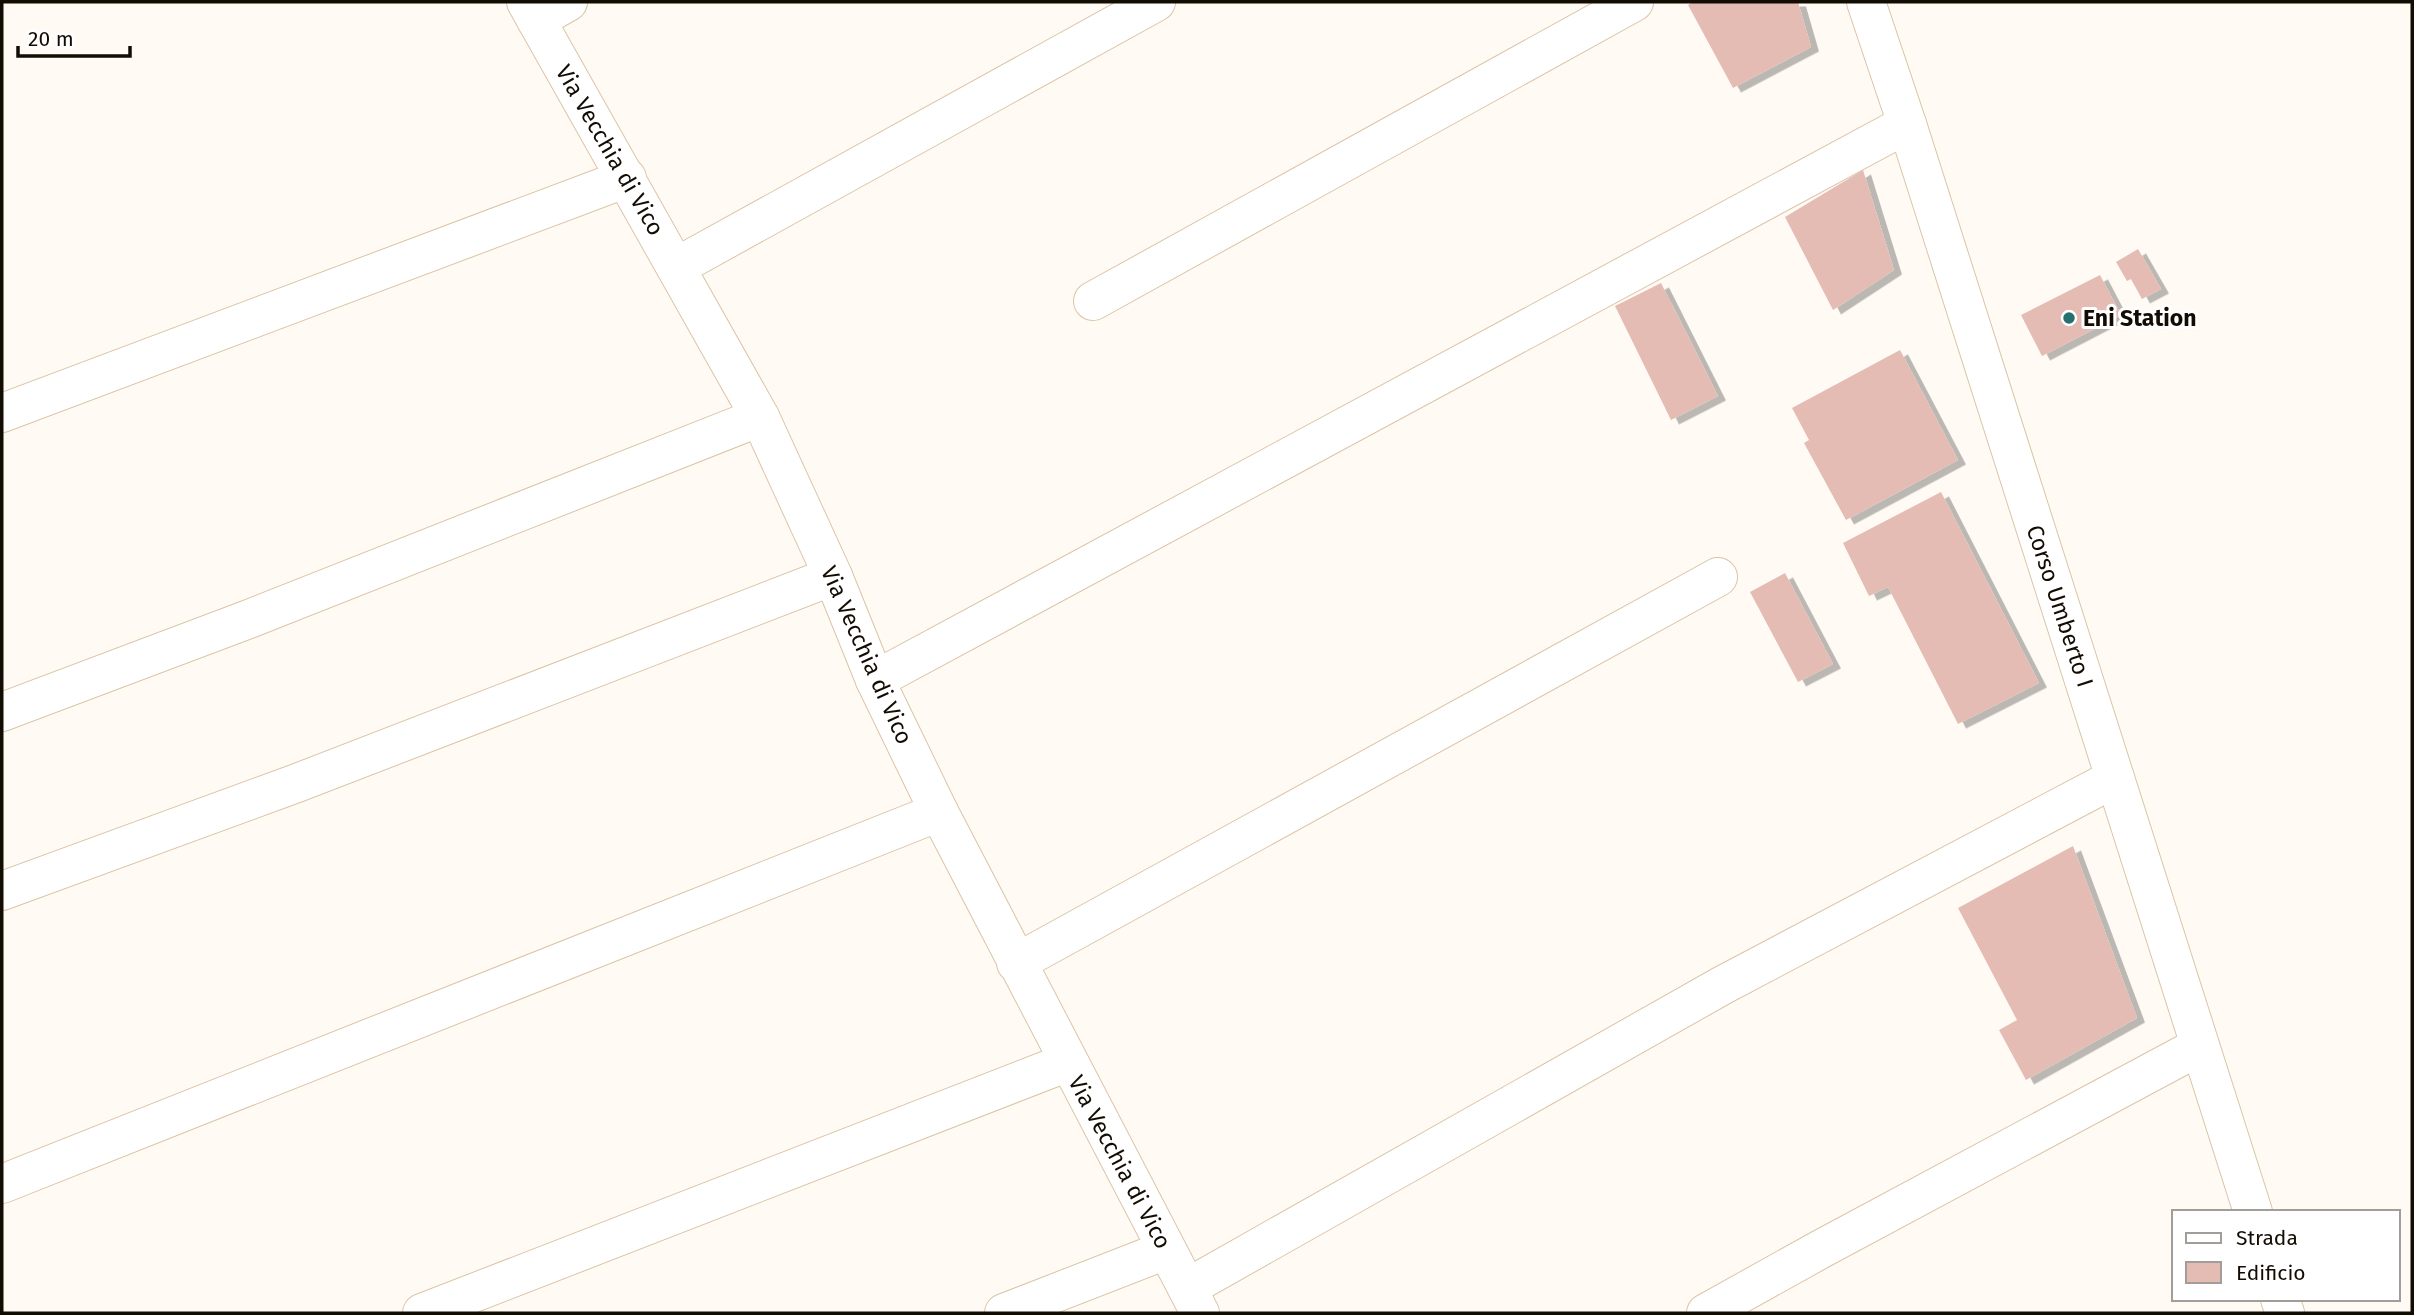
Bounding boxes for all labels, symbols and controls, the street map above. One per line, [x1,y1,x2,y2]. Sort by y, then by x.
scale bar [18,14,130,58]
text: 20 m [28,26,74,52]
street label: Via Vecchia di Vico [550,60,670,240]
place label: Eni Station [2083,304,2197,332]
marker: Eni Station [2061,310,2077,326]
street label: Corso Umberto I [2021,521,2099,691]
street label: Via Vecchia di Vico [815,561,919,749]
street label: Via Vecchia di Vico [1062,1071,1178,1253]
legend [2172,1210,2400,1301]
text: Strada [2236,1225,2298,1251]
text: Edificio [2236,1260,2306,1286]

